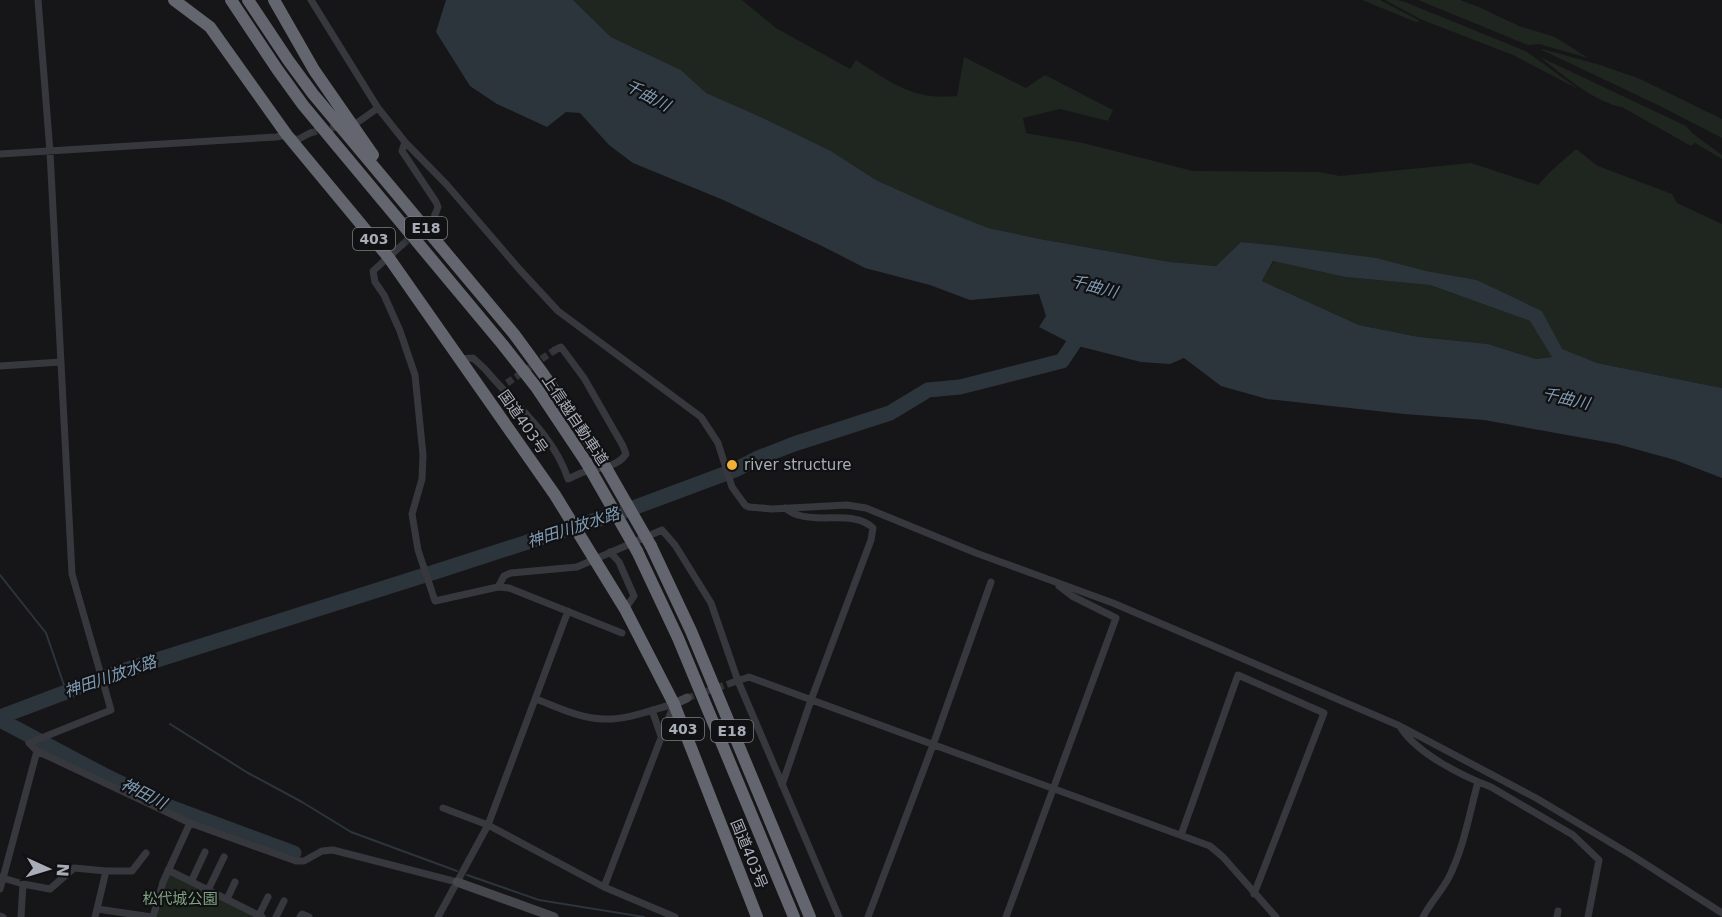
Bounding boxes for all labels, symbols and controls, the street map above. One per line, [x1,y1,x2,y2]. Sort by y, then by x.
water label: 千曲川 [622,76,675,116]
road number: E18 [405,217,447,239]
road number: 403 [353,228,395,250]
water label: 千曲川 [1068,271,1121,302]
street label: 上信越自動車道 [538,371,612,469]
water label: 千曲川 [1540,384,1593,414]
street label: 国道403号 [495,387,551,457]
place label: river structure [744,456,851,474]
marker: river structure [725,458,739,472]
water label: 神田川放水路 [525,503,624,551]
water label: 神田川放水路 [62,651,161,701]
road number: 403 [662,718,704,740]
road number: E18 [711,720,753,742]
water label: 神田川 [118,774,171,814]
street label: 国道403号 [727,816,771,892]
north arrow [18,839,78,899]
text: N [53,863,72,877]
park label: 松代城公園 [142,890,218,908]

